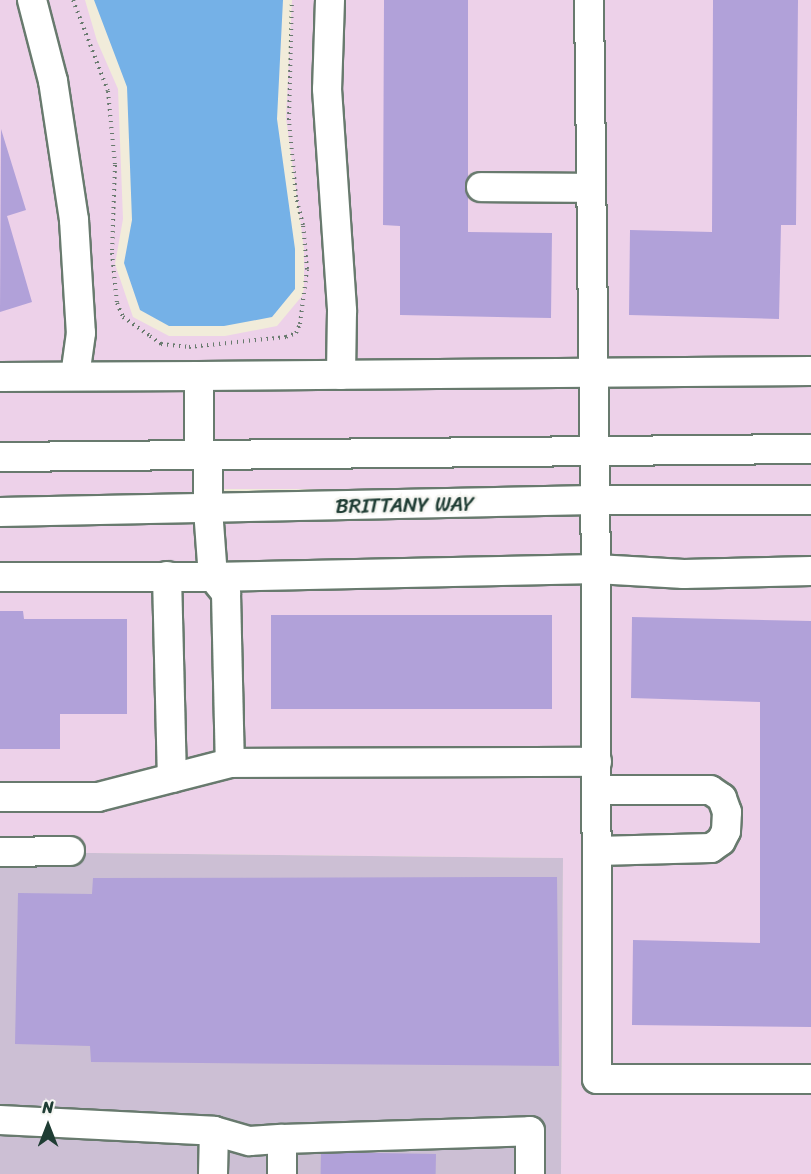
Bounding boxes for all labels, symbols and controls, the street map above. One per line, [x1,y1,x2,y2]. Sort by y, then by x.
street label: BRITTANY WAY [335,491,475,519]
text: N [42,1093,54,1122]
north arrow [18,1096,78,1156]

